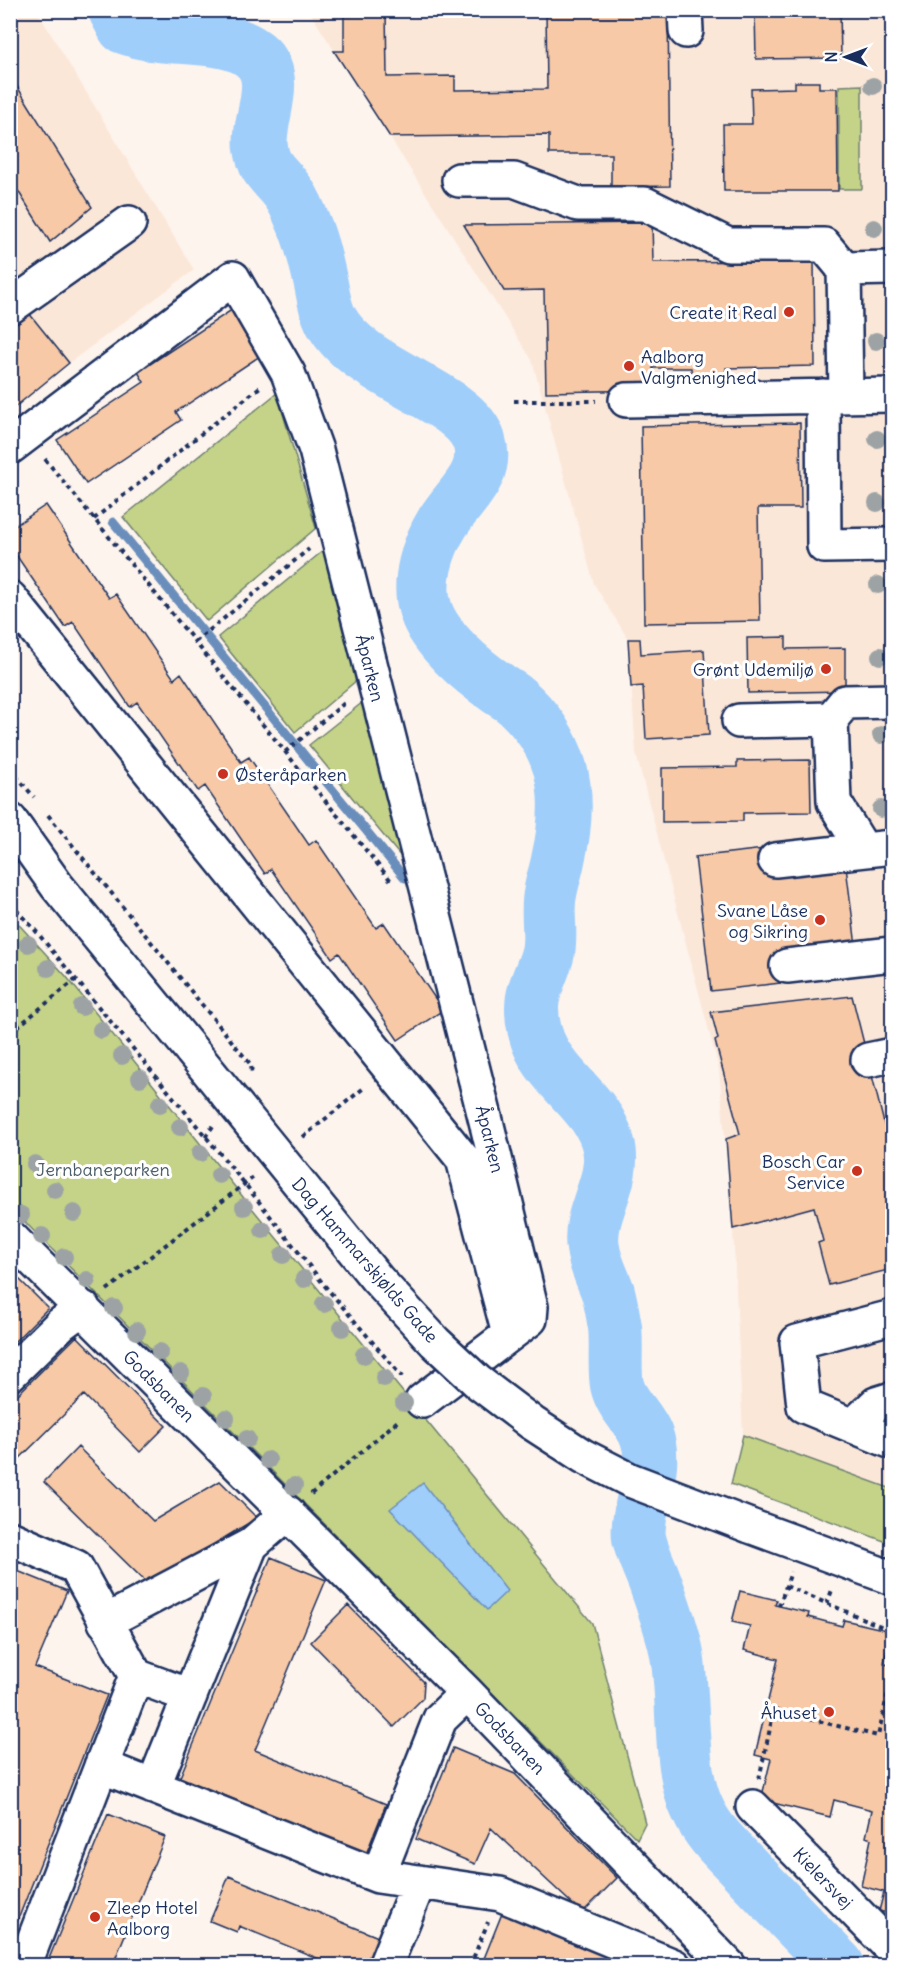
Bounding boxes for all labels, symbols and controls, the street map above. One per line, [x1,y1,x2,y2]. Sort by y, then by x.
north arrow [816,27,876,87]
text: N [821,51,841,63]
place label: Create it Real [669,301,777,324]
marker: Create it Real [782,305,796,319]
place label: Aalborg Valgmenighed [641,345,757,389]
marker: Aalborg Valgmenighed [622,359,636,373]
street label: Åparken [351,632,389,704]
place label: Grønt Udemiljø [693,658,814,681]
marker: Grønt Udemiljø [819,662,833,676]
place label: Østeråparken [235,763,347,786]
marker: Østeråparken [216,767,230,781]
place label: Svane Låse og Sikring [717,899,808,943]
marker: Svane Låse og Sikring [813,913,827,927]
street label: Åparken [471,1103,509,1175]
place label: Bosch Car Service [762,1150,846,1194]
park label: Jernbaneparken [36,1158,170,1181]
marker: Bosch Car Service [850,1164,864,1178]
street label: Dag Hammarskjølds Gade [287,1173,443,1347]
street label: Godsbanen [118,1345,200,1427]
street label: Godsbanen [470,1697,550,1779]
place label: Åhuset [761,1701,817,1724]
marker: Åhuset [822,1705,836,1719]
street label: Kielersvej [788,1842,858,1914]
place label: Zleep Hotel Aalborg [107,1896,198,1940]
marker: Zleep Hotel Aalborg [88,1910,102,1924]

